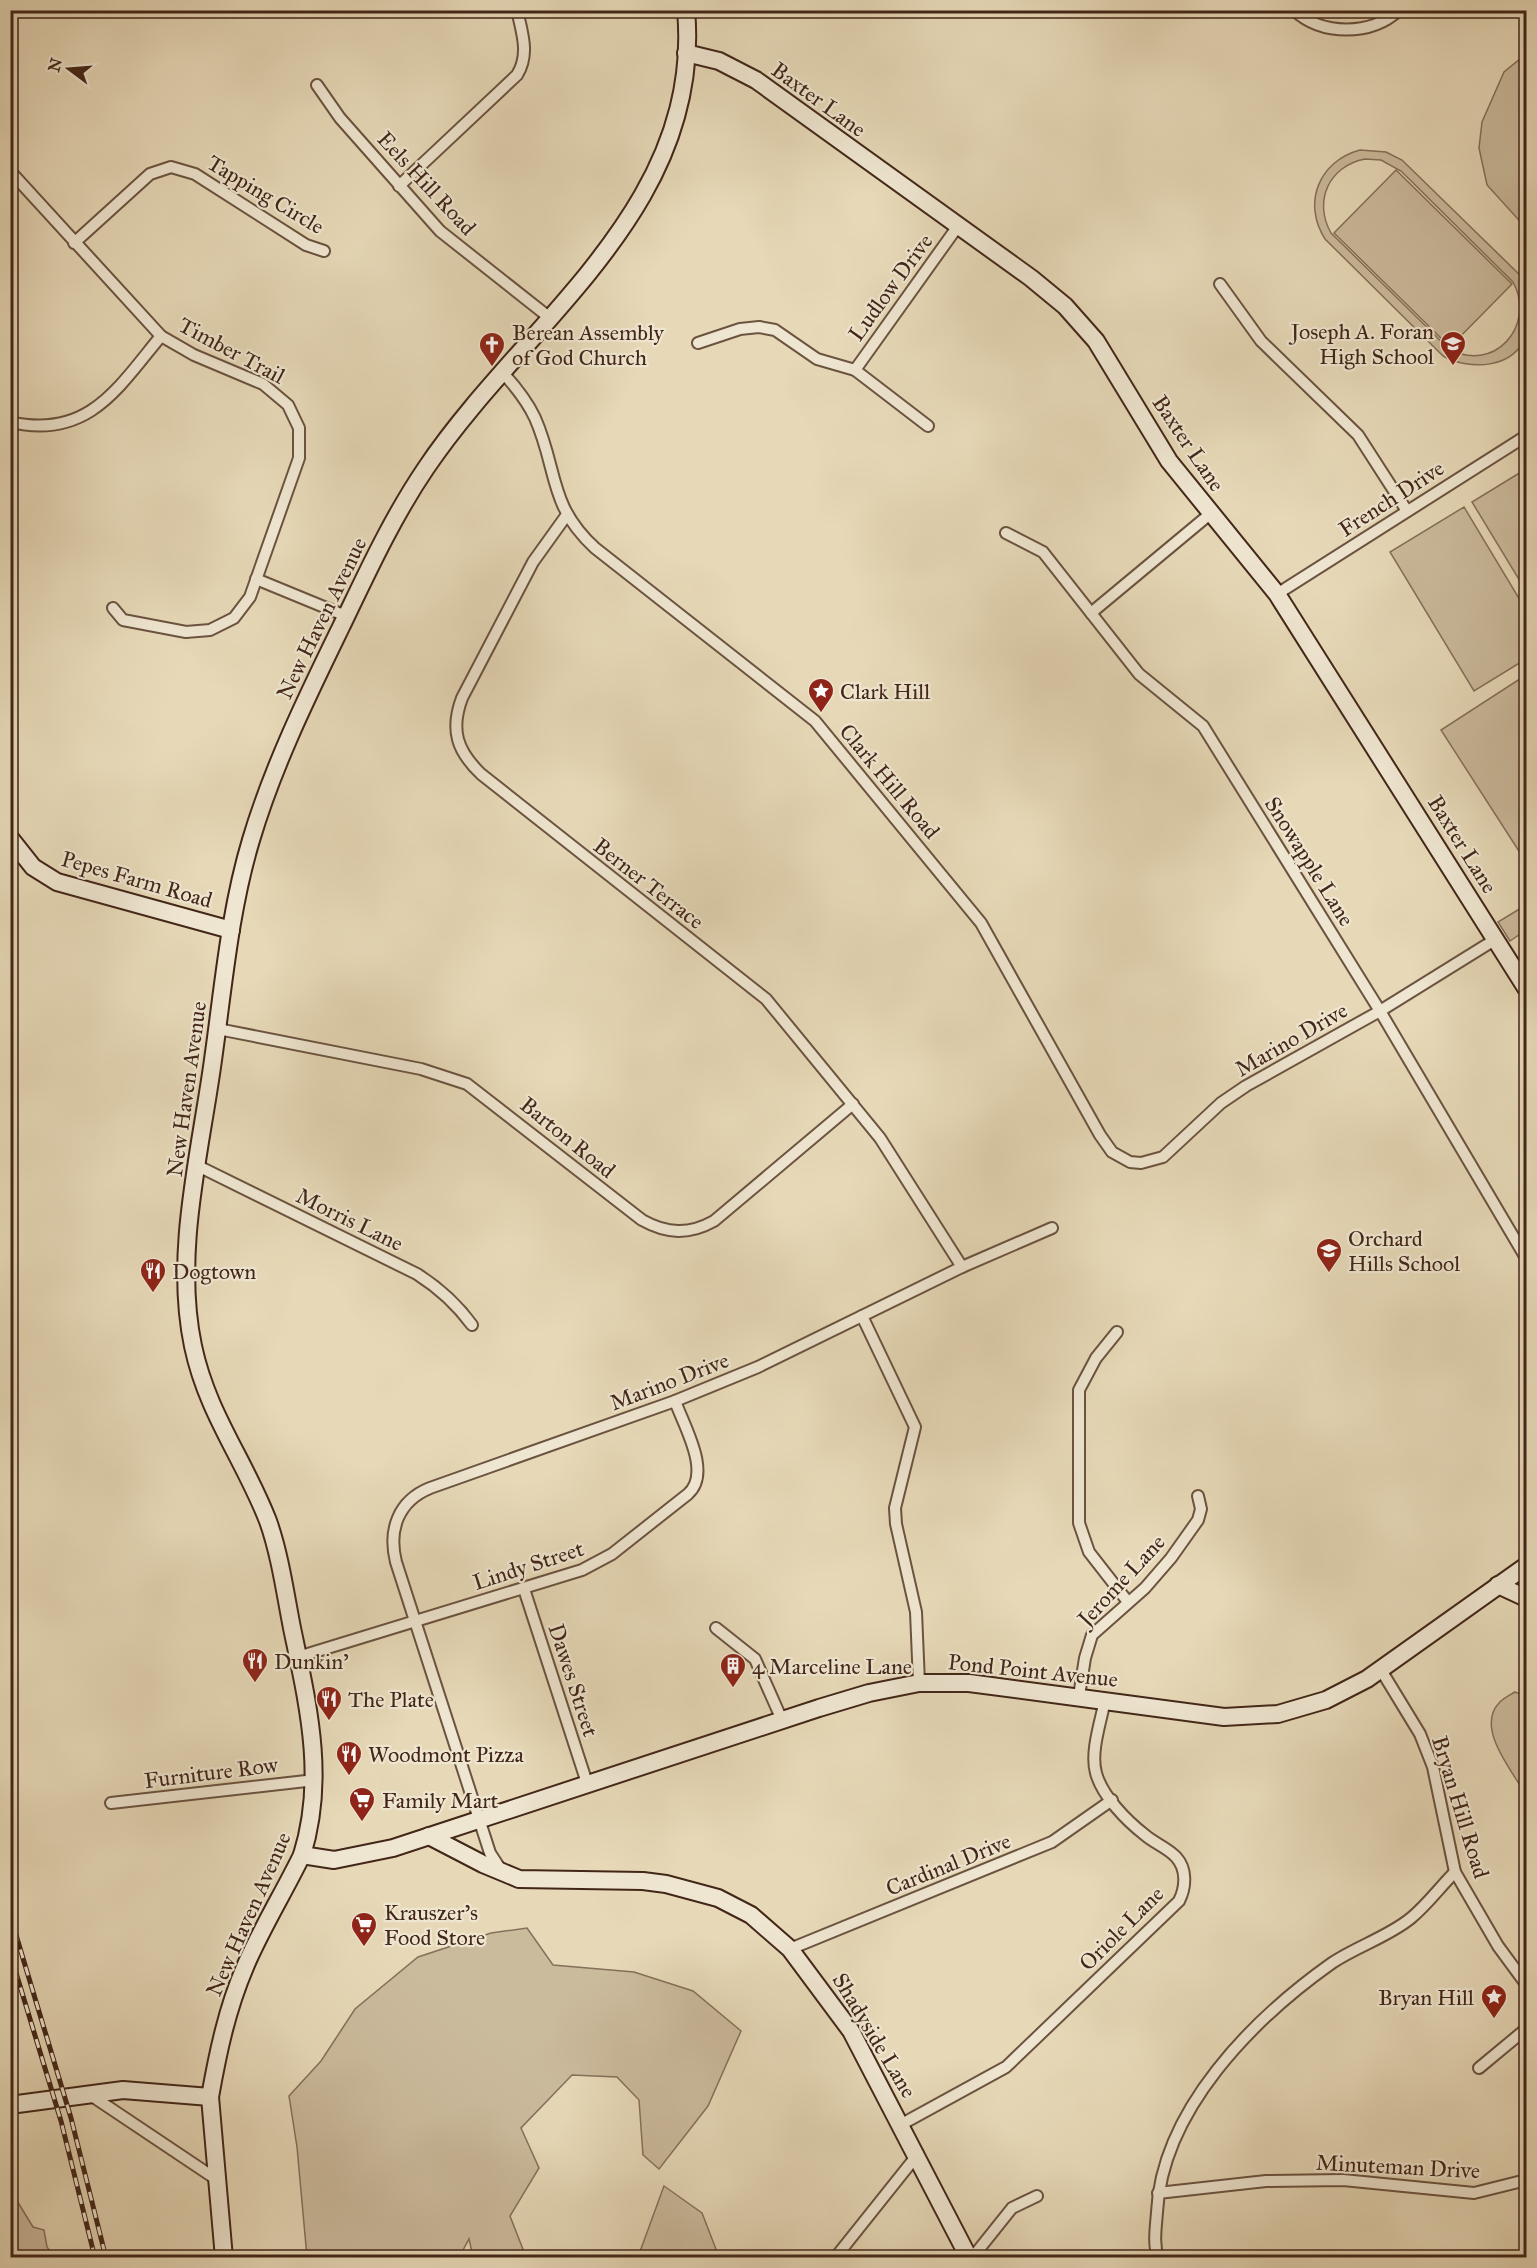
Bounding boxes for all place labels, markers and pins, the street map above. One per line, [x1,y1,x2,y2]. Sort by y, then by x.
place label: Joseph A. Foran High School [1289,318,1434,370]
place label: Berean Assembly of God Church [512,319,664,371]
school or university icon: Joseph A. Foran High School [1438,329,1468,367]
church icon: Berean Assembly of God Church [477,330,507,368]
place icon: Clark Hill [806,676,836,714]
place label: Clark Hill [840,678,930,705]
place label: Orchard Hills School [1348,1225,1460,1277]
school or university icon: Orchard Hills School [1314,1236,1344,1274]
restaurant icon: Dogtown [138,1256,168,1294]
place label: Dogtown [172,1258,256,1285]
restaurant icon: Dunkin' [240,1646,270,1684]
place label: Dunkin' [274,1648,349,1675]
building icon: 4 Marceline Lane [718,1651,748,1689]
place label: 4 Marceline Lane [752,1653,912,1680]
restaurant icon: The Plate [314,1684,344,1722]
place label: The Plate [348,1686,434,1713]
restaurant icon: Woodmont Pizza [334,1739,364,1777]
place label: Woodmont Pizza [368,1741,525,1768]
supermarket icon: Family Mart [347,1785,377,1823]
place label: Family Mart [382,1787,499,1814]
place label: Krauszer's Food Store [384,1899,485,1951]
supermarket icon: Krauszer's Food Store [349,1910,379,1948]
place icon: Bryan Hill [1479,1982,1509,2020]
place label: Bryan Hill [1378,1984,1474,2011]

